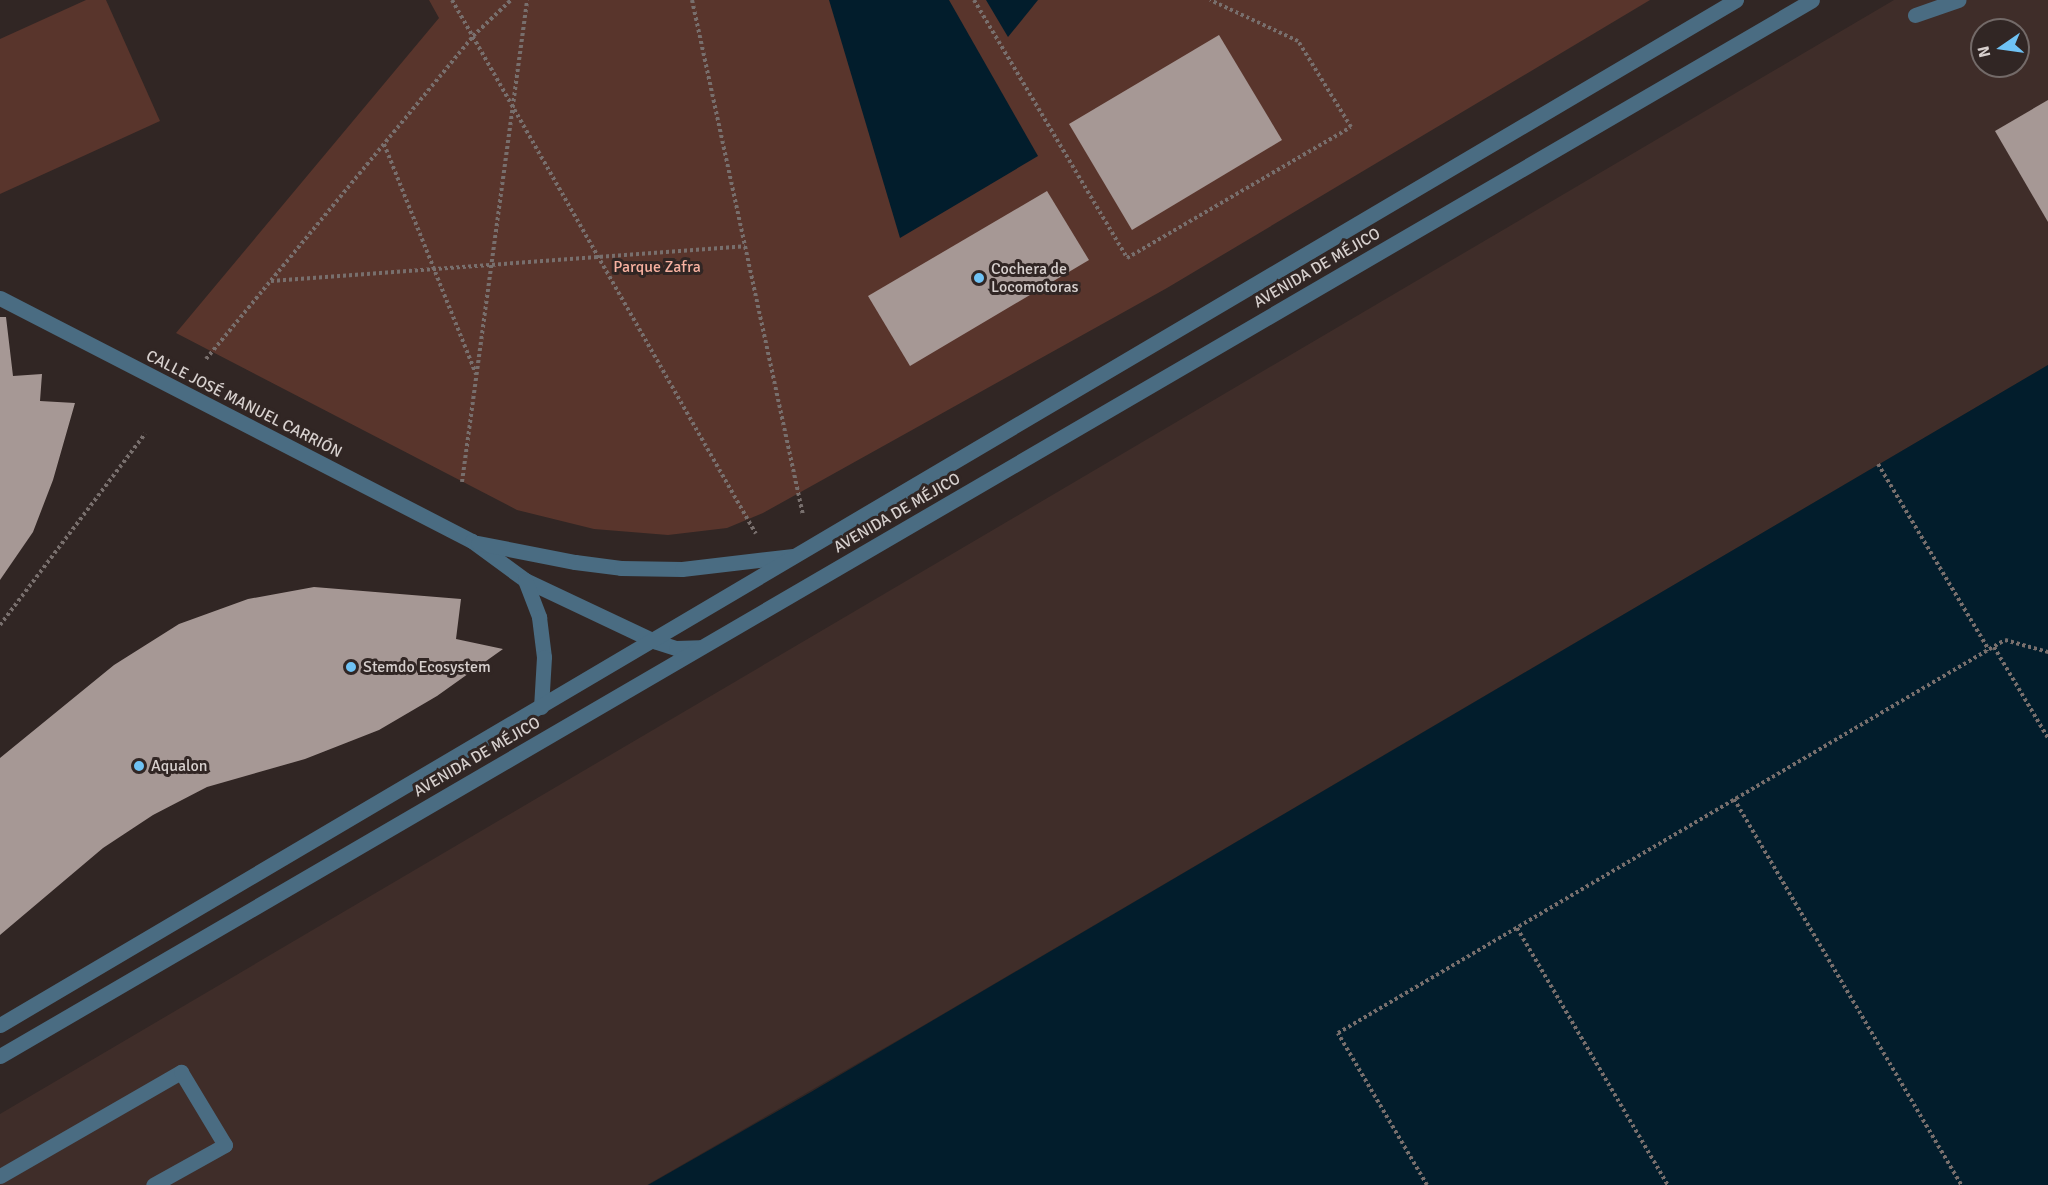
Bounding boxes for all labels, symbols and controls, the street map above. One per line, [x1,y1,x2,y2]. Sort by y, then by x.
north arrow [1970,18,2030,78]
text: N [1973,44,1995,59]
street label: AVENIDA DE MÉJICO [1250,224,1384,312]
park label: Parque Zafra [613,257,701,277]
place label: Cochera de Locomotoras [991,259,1079,297]
marker: Cochera de Locomotoras [972,271,986,285]
street label: CALLE JOSÉ MANUEL CARRIÓN [143,346,345,462]
street label: AVENIDA DE MÉJICO [830,469,964,557]
place label: Stemdo Ecosystem [363,657,491,677]
marker: Stemdo Ecosystem [344,660,358,674]
street label: AVENIDA DE MÉJICO [410,713,544,801]
place label: Aqualon [151,756,208,776]
marker: Aqualon [132,759,146,773]

